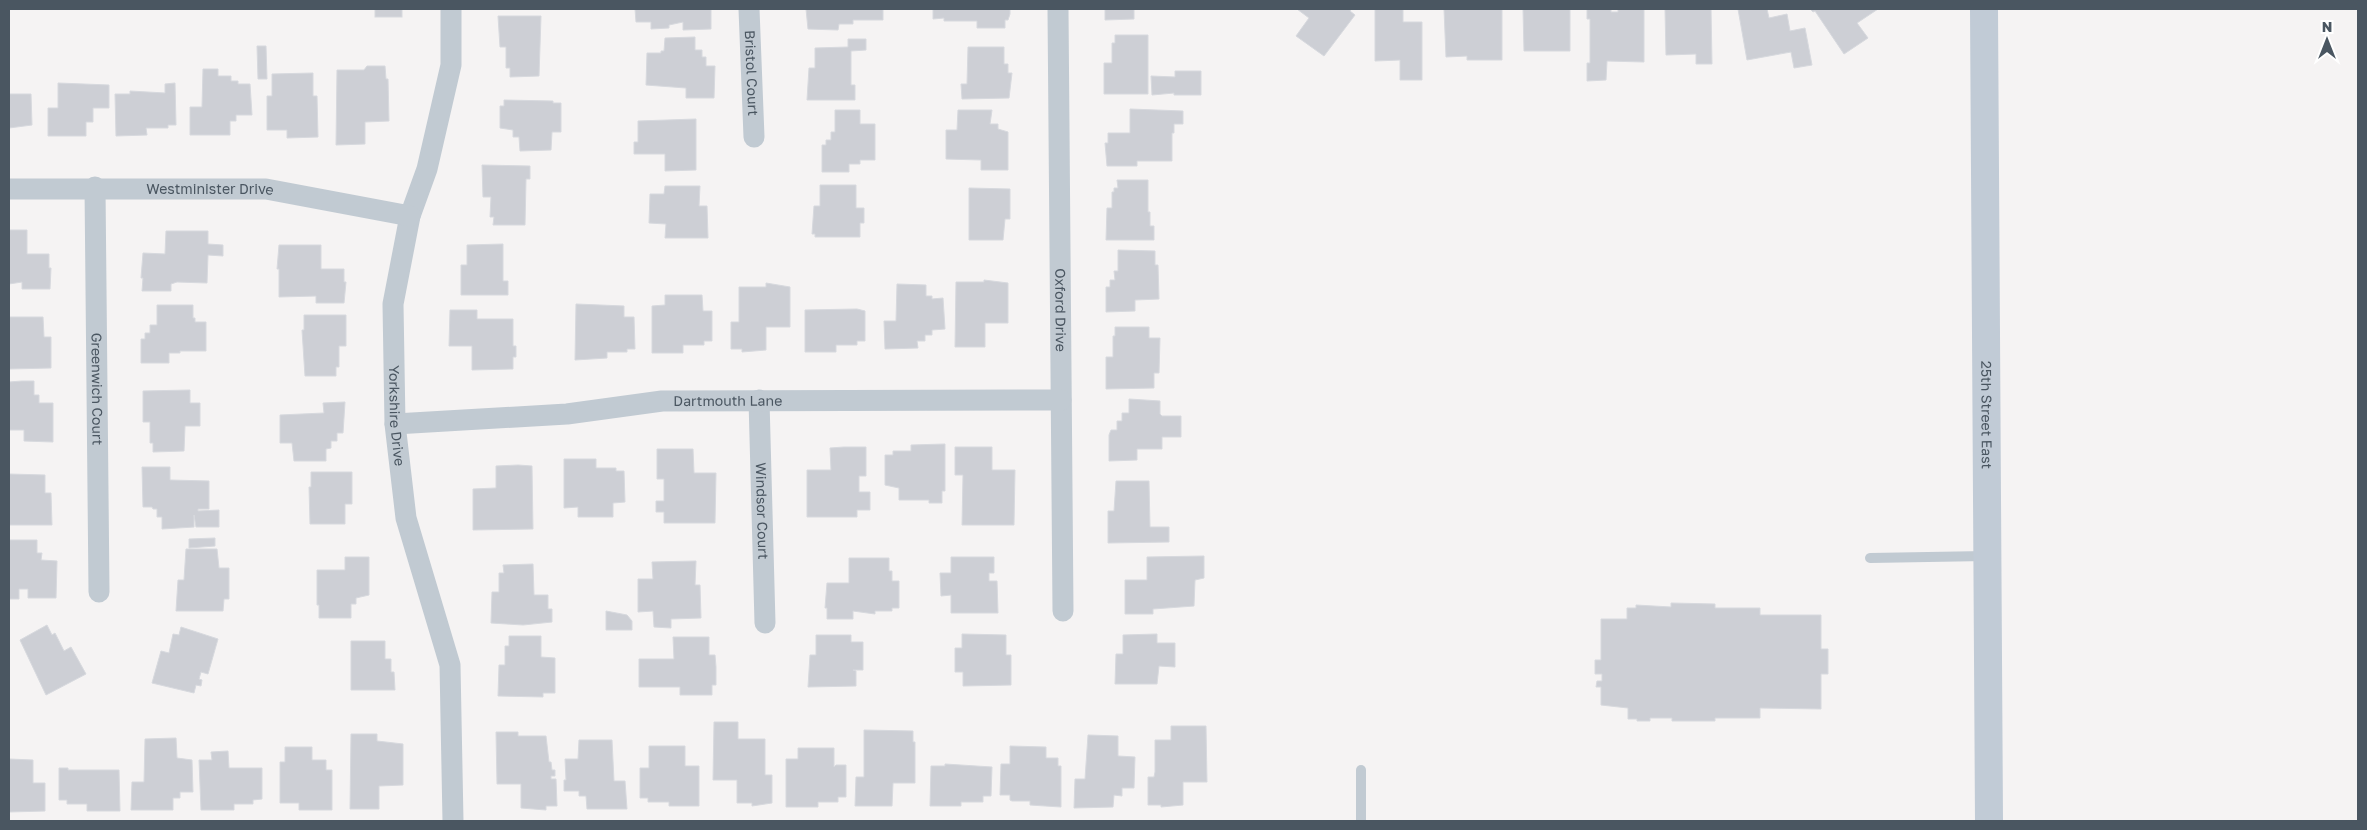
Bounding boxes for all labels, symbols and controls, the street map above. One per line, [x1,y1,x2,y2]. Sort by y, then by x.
north arrow [2302,15,2352,65]
text: N [2322,18,2332,35]
street label: Bristol Court [742,30,762,116]
street label: Westminister Drive [146,180,275,198]
street label: Oxford Drive [1052,268,1070,352]
street label: Greenwich Court [88,333,107,445]
street label: 25th Street East [1978,361,1996,469]
street label: Yorkshire Drive [386,365,409,467]
street label: Dartmouth Lane [673,392,782,409]
street label: Windsor Court [753,462,772,560]

